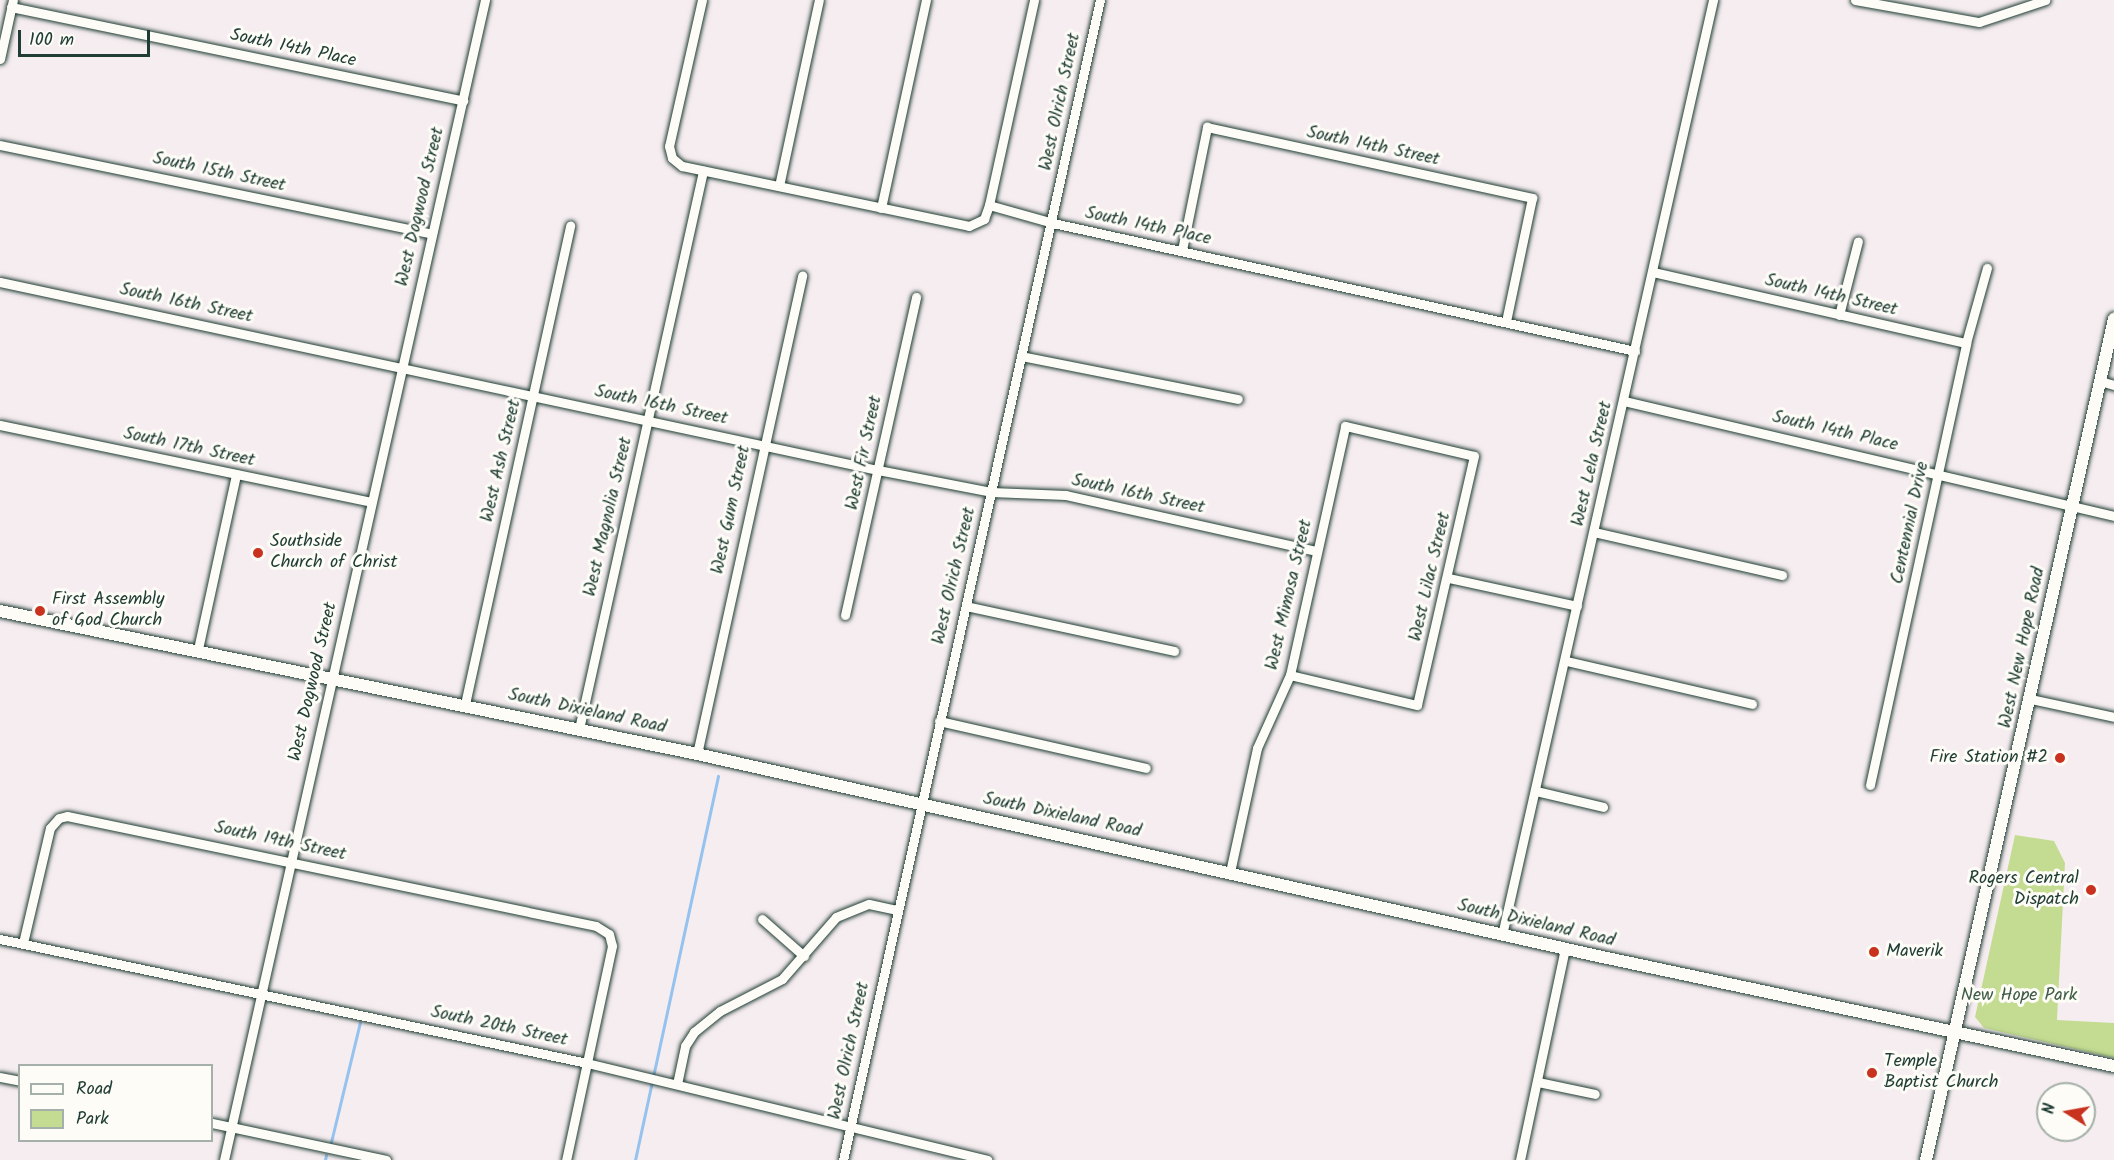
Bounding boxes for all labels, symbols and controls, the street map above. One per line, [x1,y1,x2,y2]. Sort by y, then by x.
scale bar [21,18,153,56]
street label: South 14th Place [228,25,358,73]
text: 100 m [29,26,74,55]
street label: West Olrich Street [1036,31,1086,173]
street label: South 14th Street [1305,122,1441,172]
street label: West Dogwood Street [392,125,450,289]
street label: South 15th Street [151,148,287,198]
street label: South 14th Place [1083,203,1213,251]
street label: South 14th Street [1763,270,1899,322]
street label: South 16th Street [118,279,254,329]
street label: South 16th Street [593,381,729,431]
street label: West Fir Street [842,394,888,512]
street label: West Ash Street [477,398,527,524]
street label: West Lela Street [1568,399,1618,529]
street label: South 14th Place [1770,407,1900,457]
street label: South 17th Street [121,424,257,472]
street label: West Magnolia Street [580,435,638,599]
street label: West Gum Street [708,444,756,576]
street label: Centennial Drive [1887,460,1935,586]
street label: South 16th Street [1070,470,1206,520]
street label: West Olrich Street [929,505,981,647]
street label: West Lilac Street [1406,510,1456,644]
street label: West Mimosa Street [1262,518,1318,672]
place label: Southside Church of Christ [270,532,397,574]
marker: Southside Church of Christ [251,546,265,560]
street label: West New Hope Road [1995,566,2051,730]
place label: First Assembly of God Church [52,590,165,632]
street label: West Dogwood Street [285,600,343,764]
marker: First Assembly of God Church [33,604,47,618]
street label: South Dixieland Road [506,685,668,739]
place label: Fire Station #2 [1930,747,2048,769]
marker: Fire Station #2 [2053,751,2067,765]
street label: South Dixieland Road [981,789,1143,843]
street label: South 19th Street [212,817,348,867]
place label: Rogers Central Dispatch [1969,869,2079,912]
marker: Rogers Central Dispatch [2084,883,2098,897]
street label: South Dixieland Road [1455,895,1617,953]
place label: Maverik [1886,941,1943,963]
marker: Maverik [1867,945,1881,959]
street label: West Olrich Street [825,980,875,1122]
park label: New Hope Park [1961,985,2077,1007]
street label: South 20th Street [429,1002,569,1052]
place label: Temple Baptist Church [1884,1052,1998,1094]
legend [18,1064,213,1142]
marker: Temple Baptist Church [1865,1066,1879,1080]
text: Road [76,1075,112,1104]
north arrow [2036,1082,2096,1142]
text: N [2037,1102,2063,1116]
text: Park [76,1105,109,1134]

